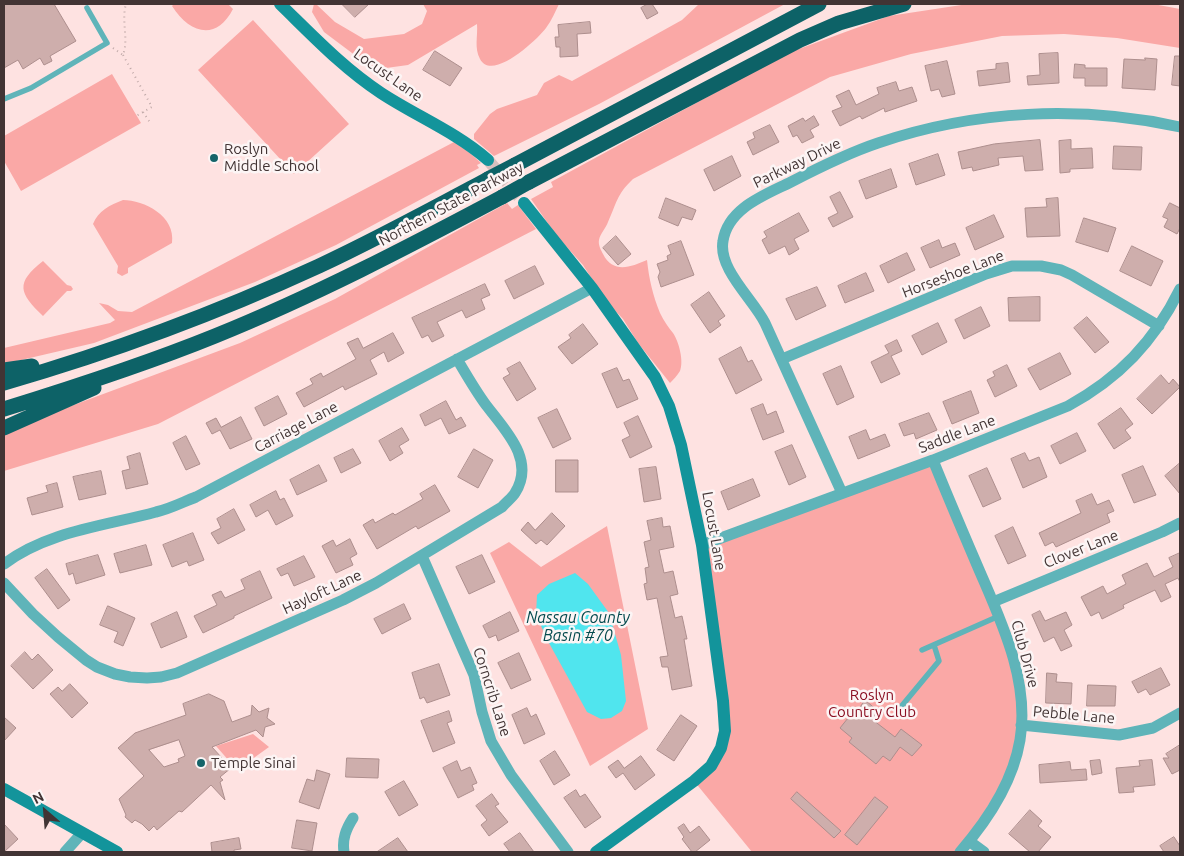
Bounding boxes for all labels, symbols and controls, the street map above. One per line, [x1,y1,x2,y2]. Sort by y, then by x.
street label: Locust Lane [350,45,426,105]
street label: Parkway Drive [750,134,844,192]
place label: Roslyn Middle School [224,140,319,175]
marker: Roslyn Middle School [208,152,220,164]
street label: Northern State Parkway [376,158,526,250]
street label: Horseshoe Lane [900,246,1006,302]
street label: Carriage Lane [251,397,341,457]
street label: Saddle Lane [916,411,998,457]
street label: Locust Lane [698,490,730,572]
street label: Clover Lane [1041,526,1121,572]
street label: Hayloft Lane [280,566,364,618]
water label: Nassau County Basin #70 [526,608,630,646]
street label: Club Drive [1007,618,1043,690]
street label: Corncrib Lane [469,645,515,739]
park label: Roslyn Country Club [828,686,916,721]
street label: Pebble Lane [1032,702,1116,728]
place label: Temple Sinai [211,754,296,772]
marker: Temple Sinai [195,757,207,769]
north arrow [20,786,70,836]
text: N [30,788,46,807]

